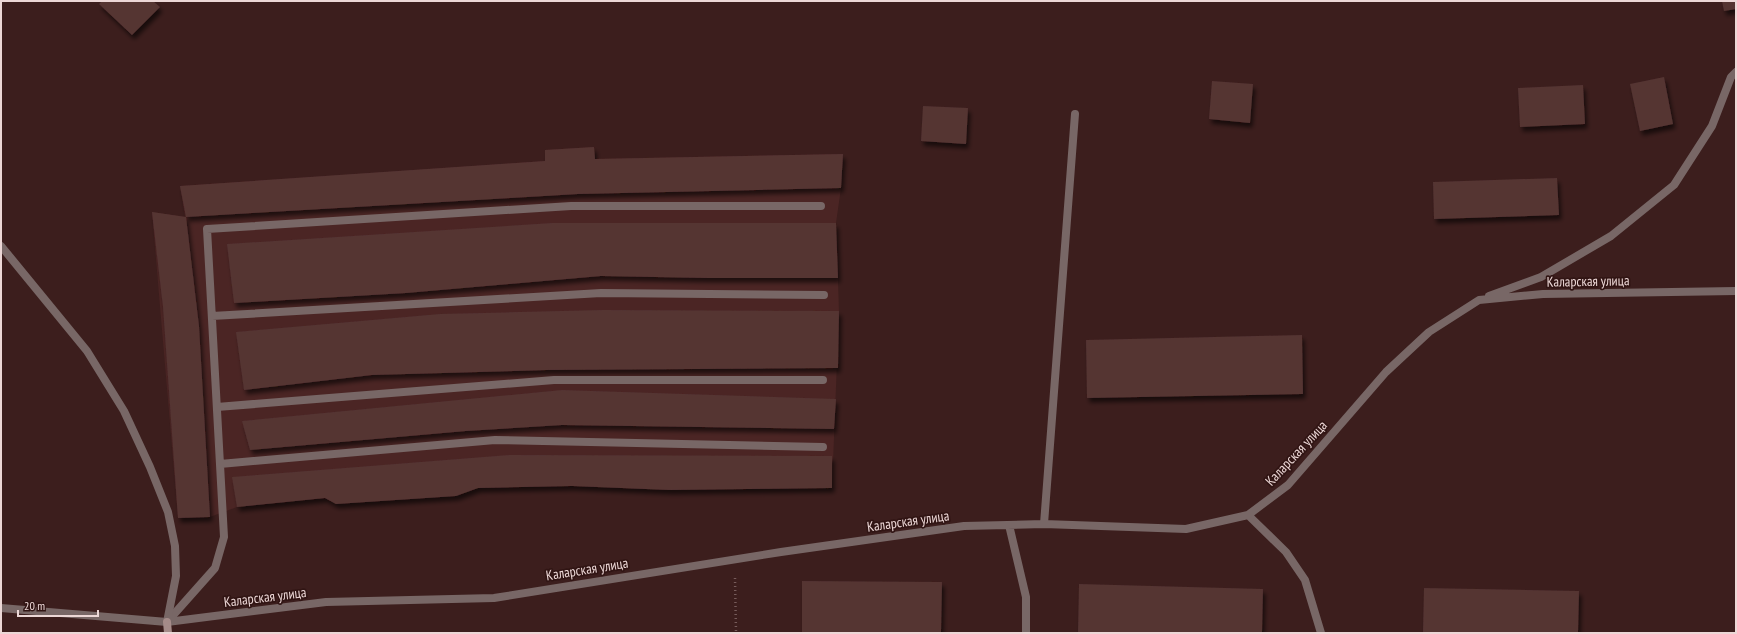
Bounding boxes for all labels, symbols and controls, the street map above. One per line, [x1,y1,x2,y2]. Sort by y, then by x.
street label: Каларская улица [1546,271,1630,291]
street label: Каларская улица [1261,417,1331,489]
street label: Каларская улица [866,506,950,536]
street label: Каларская улица [545,554,629,584]
street label: Каларская улица [223,583,307,611]
scale bar [18,592,98,618]
text: 20 m [24,598,45,613]

